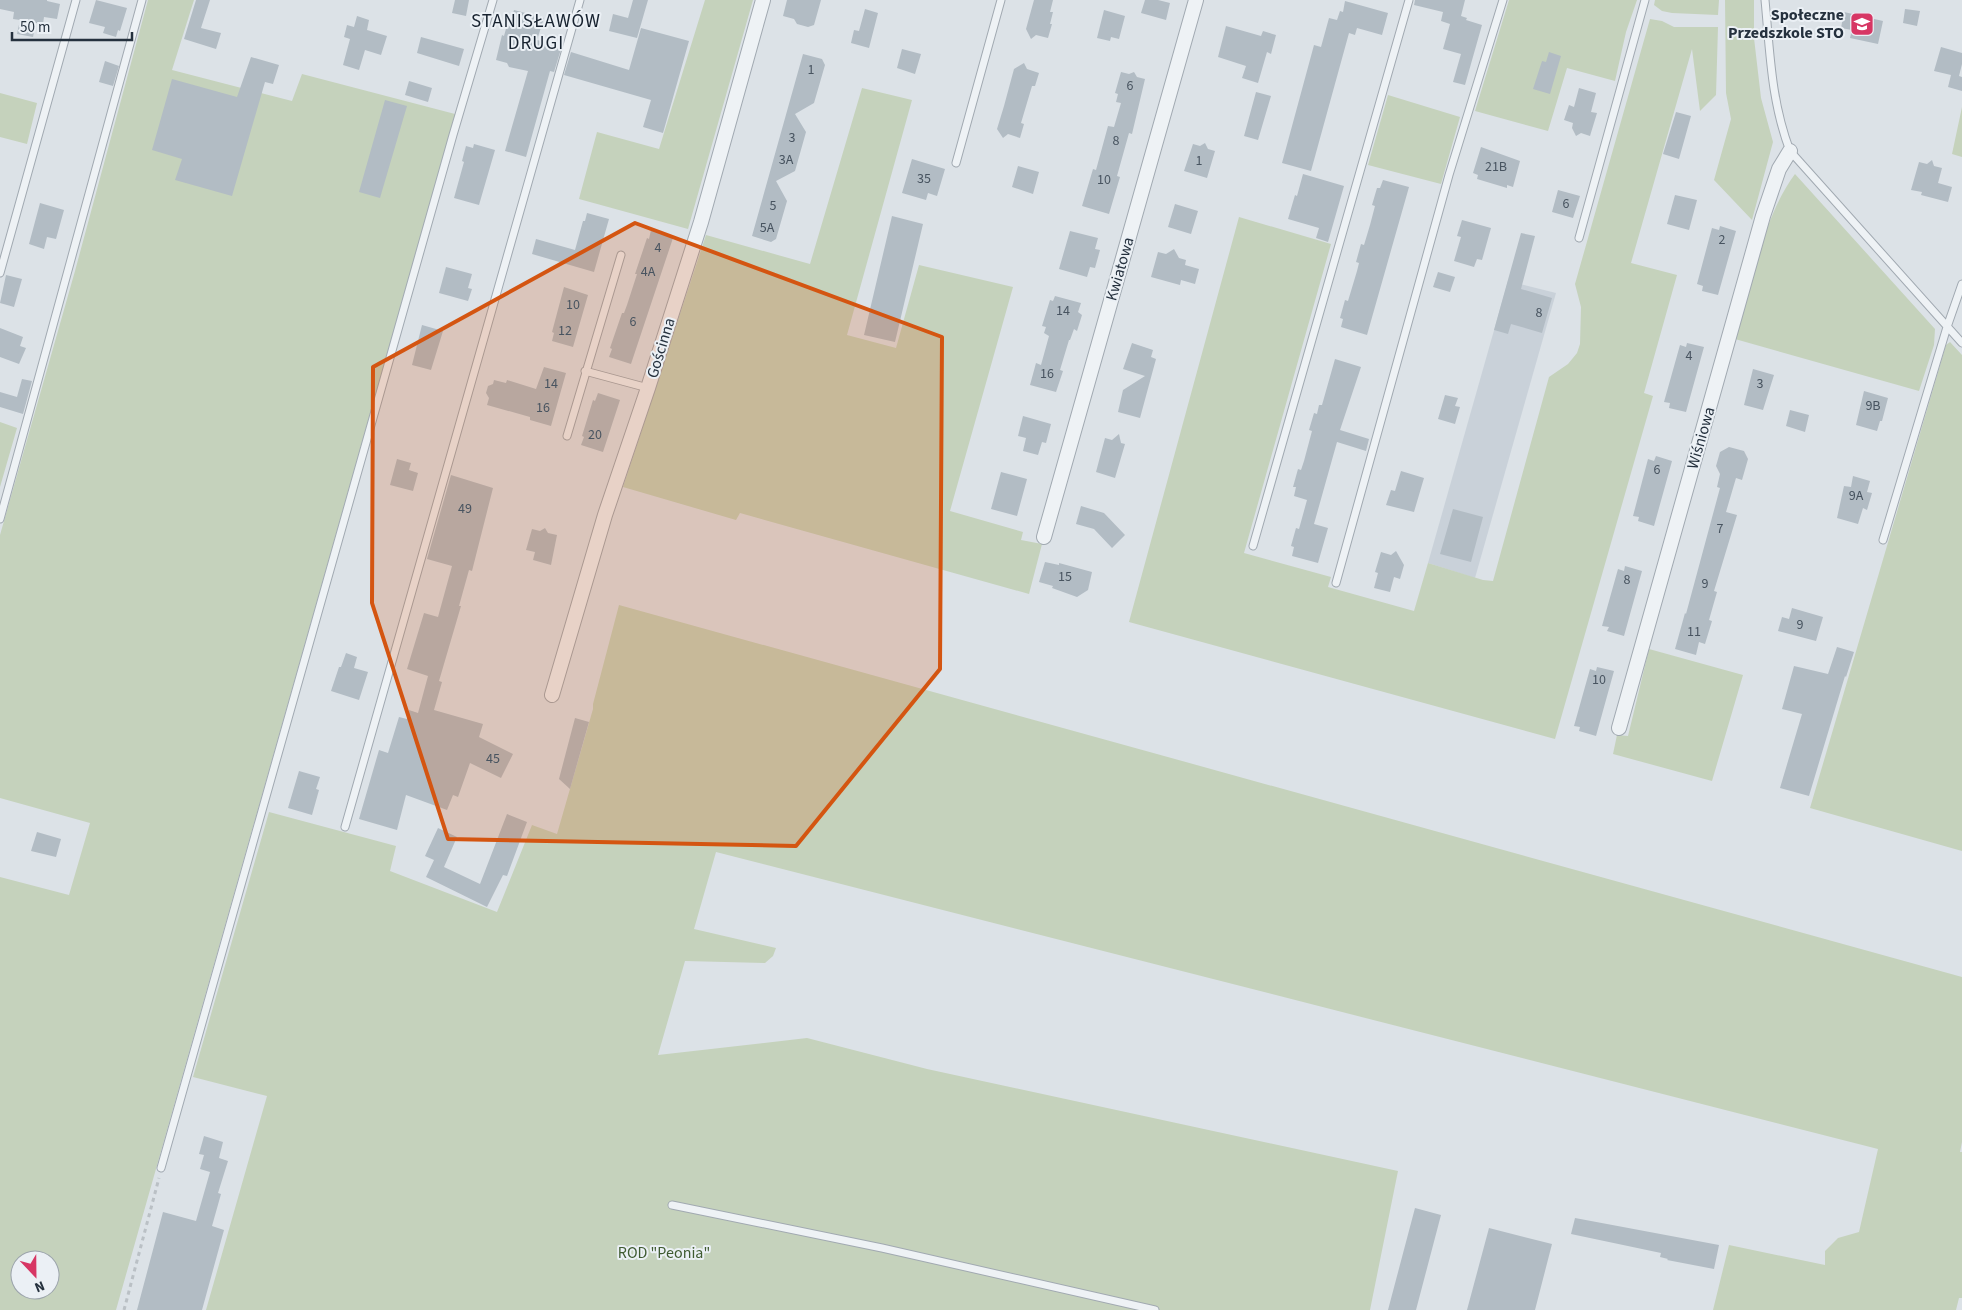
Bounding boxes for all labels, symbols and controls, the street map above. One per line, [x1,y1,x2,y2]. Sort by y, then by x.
place label: Społeczne Przedszkole STO [1728,4,1844,44]
district label: STANISŁAWÓW DRUGI [471,8,601,57]
scale bar [12,10,132,42]
school or university icon: Społeczne Przedszkole STO [1849,11,1875,37]
text: 50 m [20,17,50,38]
house number: 1 [808,60,815,80]
house number: 6 [1127,76,1134,96]
house number: 3 [789,128,796,148]
house number: 8 [1113,131,1120,151]
house number: 3A [779,150,794,170]
house number: 1 [1196,151,1203,171]
house number: 21B [1485,157,1507,177]
house number: 35 [917,169,931,189]
house number: 10 [1097,170,1111,190]
house number: 6 [1563,194,1570,214]
house number: 5 [770,196,777,216]
house number: 5A [760,218,775,238]
house number: 2 [1719,230,1726,250]
street label: Kwiatowa [1100,234,1140,304]
house number: 4 [655,238,662,258]
house number: 4A [641,262,656,282]
house number: 10 [566,295,580,315]
house number: 14 [1056,301,1070,321]
house number: 8 [1536,303,1543,323]
house number: 6 [630,312,637,332]
street label: Gościnna [641,315,681,381]
house number: 12 [558,321,572,341]
house number: 4 [1686,346,1693,366]
house number: 16 [1040,364,1054,384]
house number: 14 [544,374,558,394]
house number: 3 [1757,374,1764,394]
house number: 9B [1865,396,1881,416]
house number: 16 [536,398,550,418]
street label: Wiśniowa [1682,404,1720,472]
house number: 20 [588,425,602,445]
house number: 6 [1654,460,1661,480]
house number: 9A [1849,486,1864,506]
house number: 49 [458,499,472,519]
house number: 7 [1717,519,1724,539]
house number: 15 [1058,567,1072,587]
house number: 8 [1624,570,1631,590]
house number: 9 [1702,574,1709,594]
house number: 9 [1797,615,1804,635]
house number: 11 [1687,622,1701,642]
house number: 10 [1592,670,1606,690]
house number: 45 [486,749,500,769]
park label: ROD "Peonia" [618,1242,710,1264]
north arrow [10,1250,60,1300]
text: N [31,1275,48,1297]

